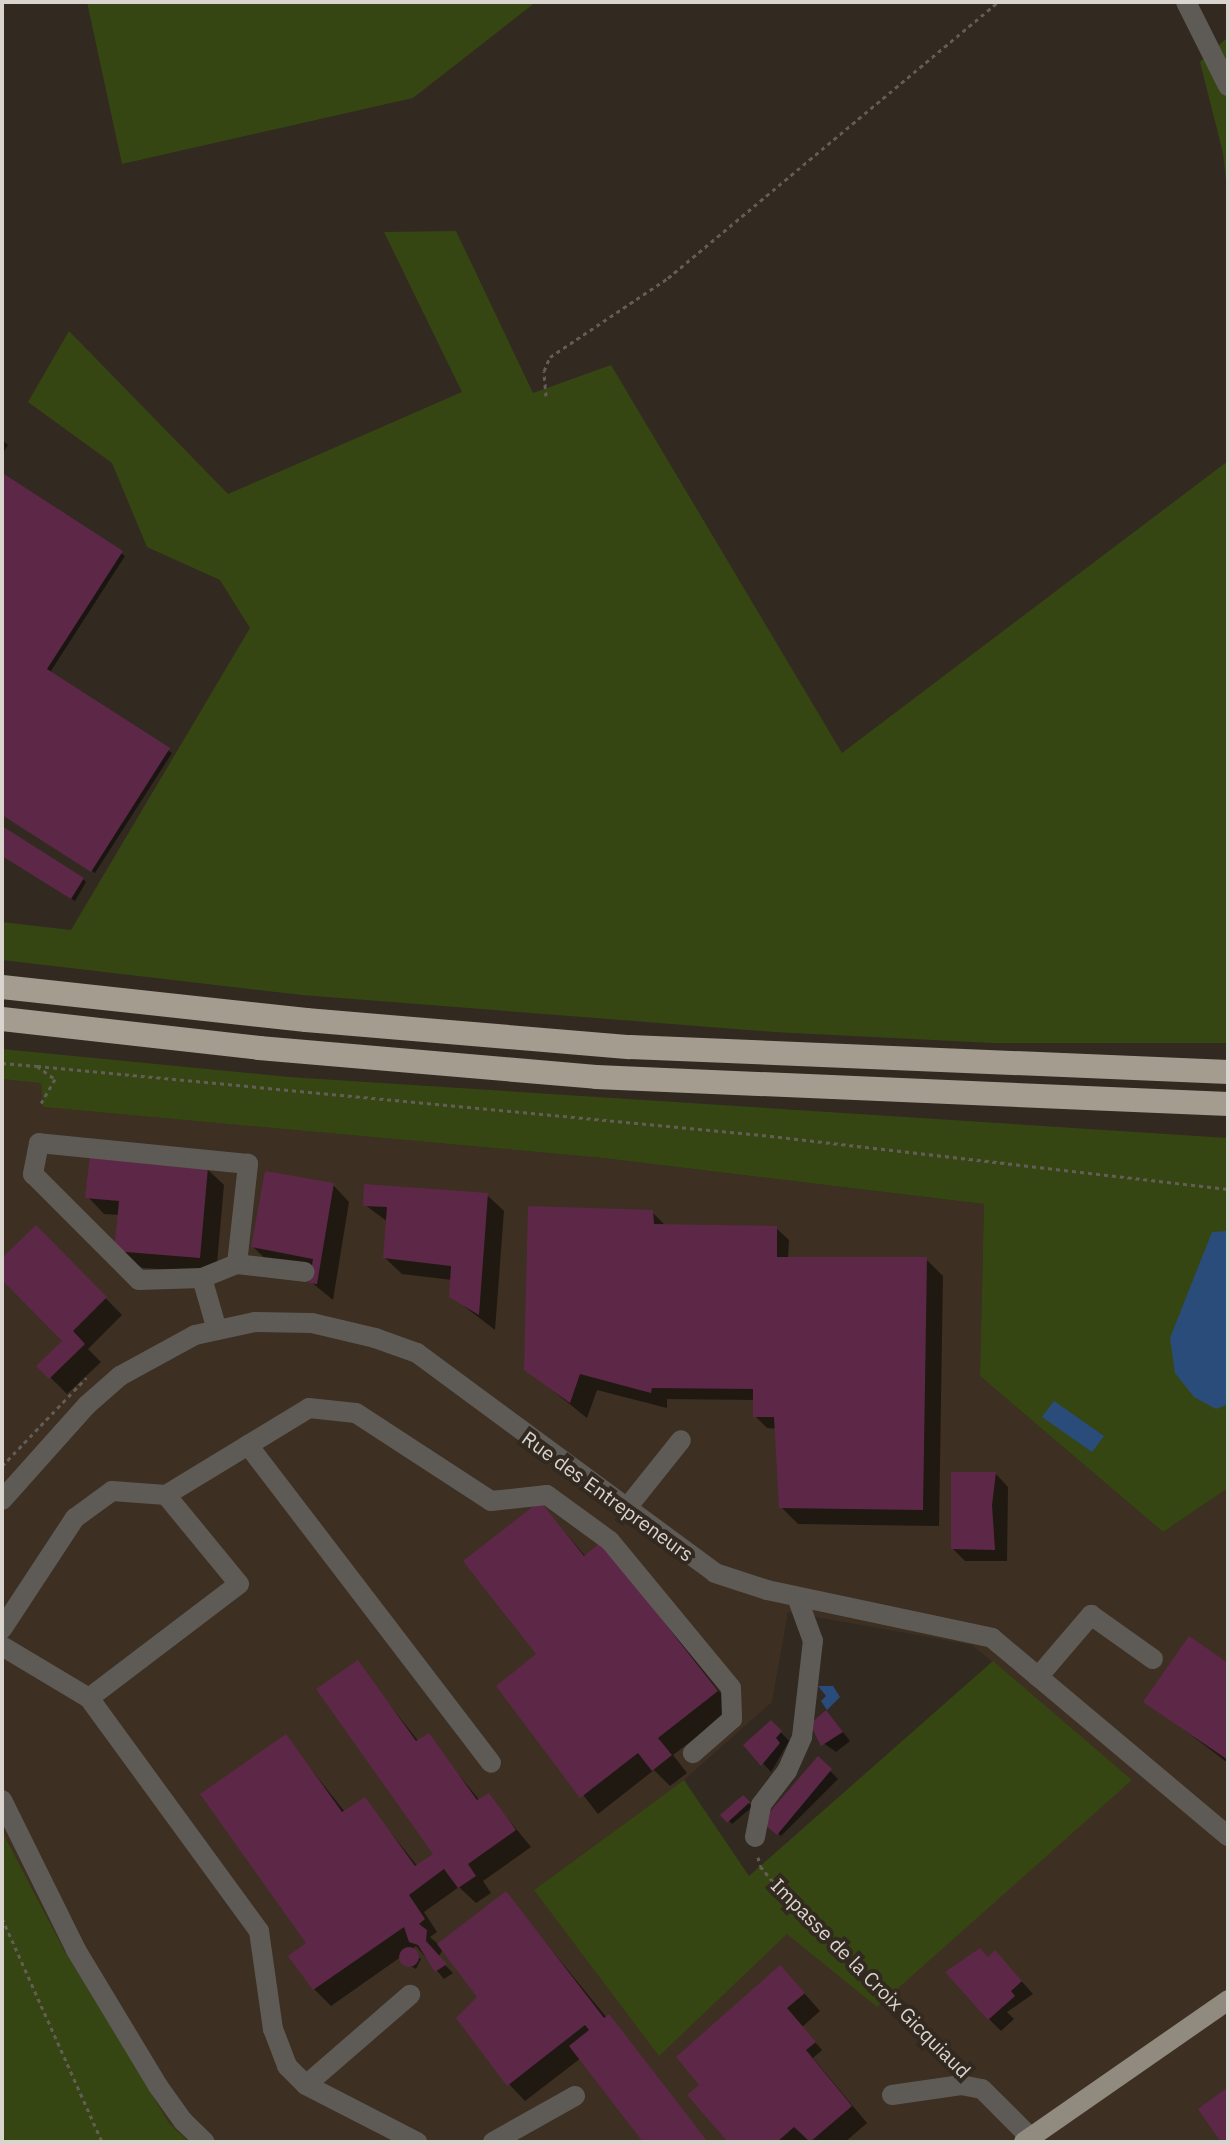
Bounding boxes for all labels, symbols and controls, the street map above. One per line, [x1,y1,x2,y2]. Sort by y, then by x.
street label: Rue des Entrepreneurs [518,1426,698,1566]
street label: Impasse de la Croix Gicquiaud [766,1873,976,2083]

